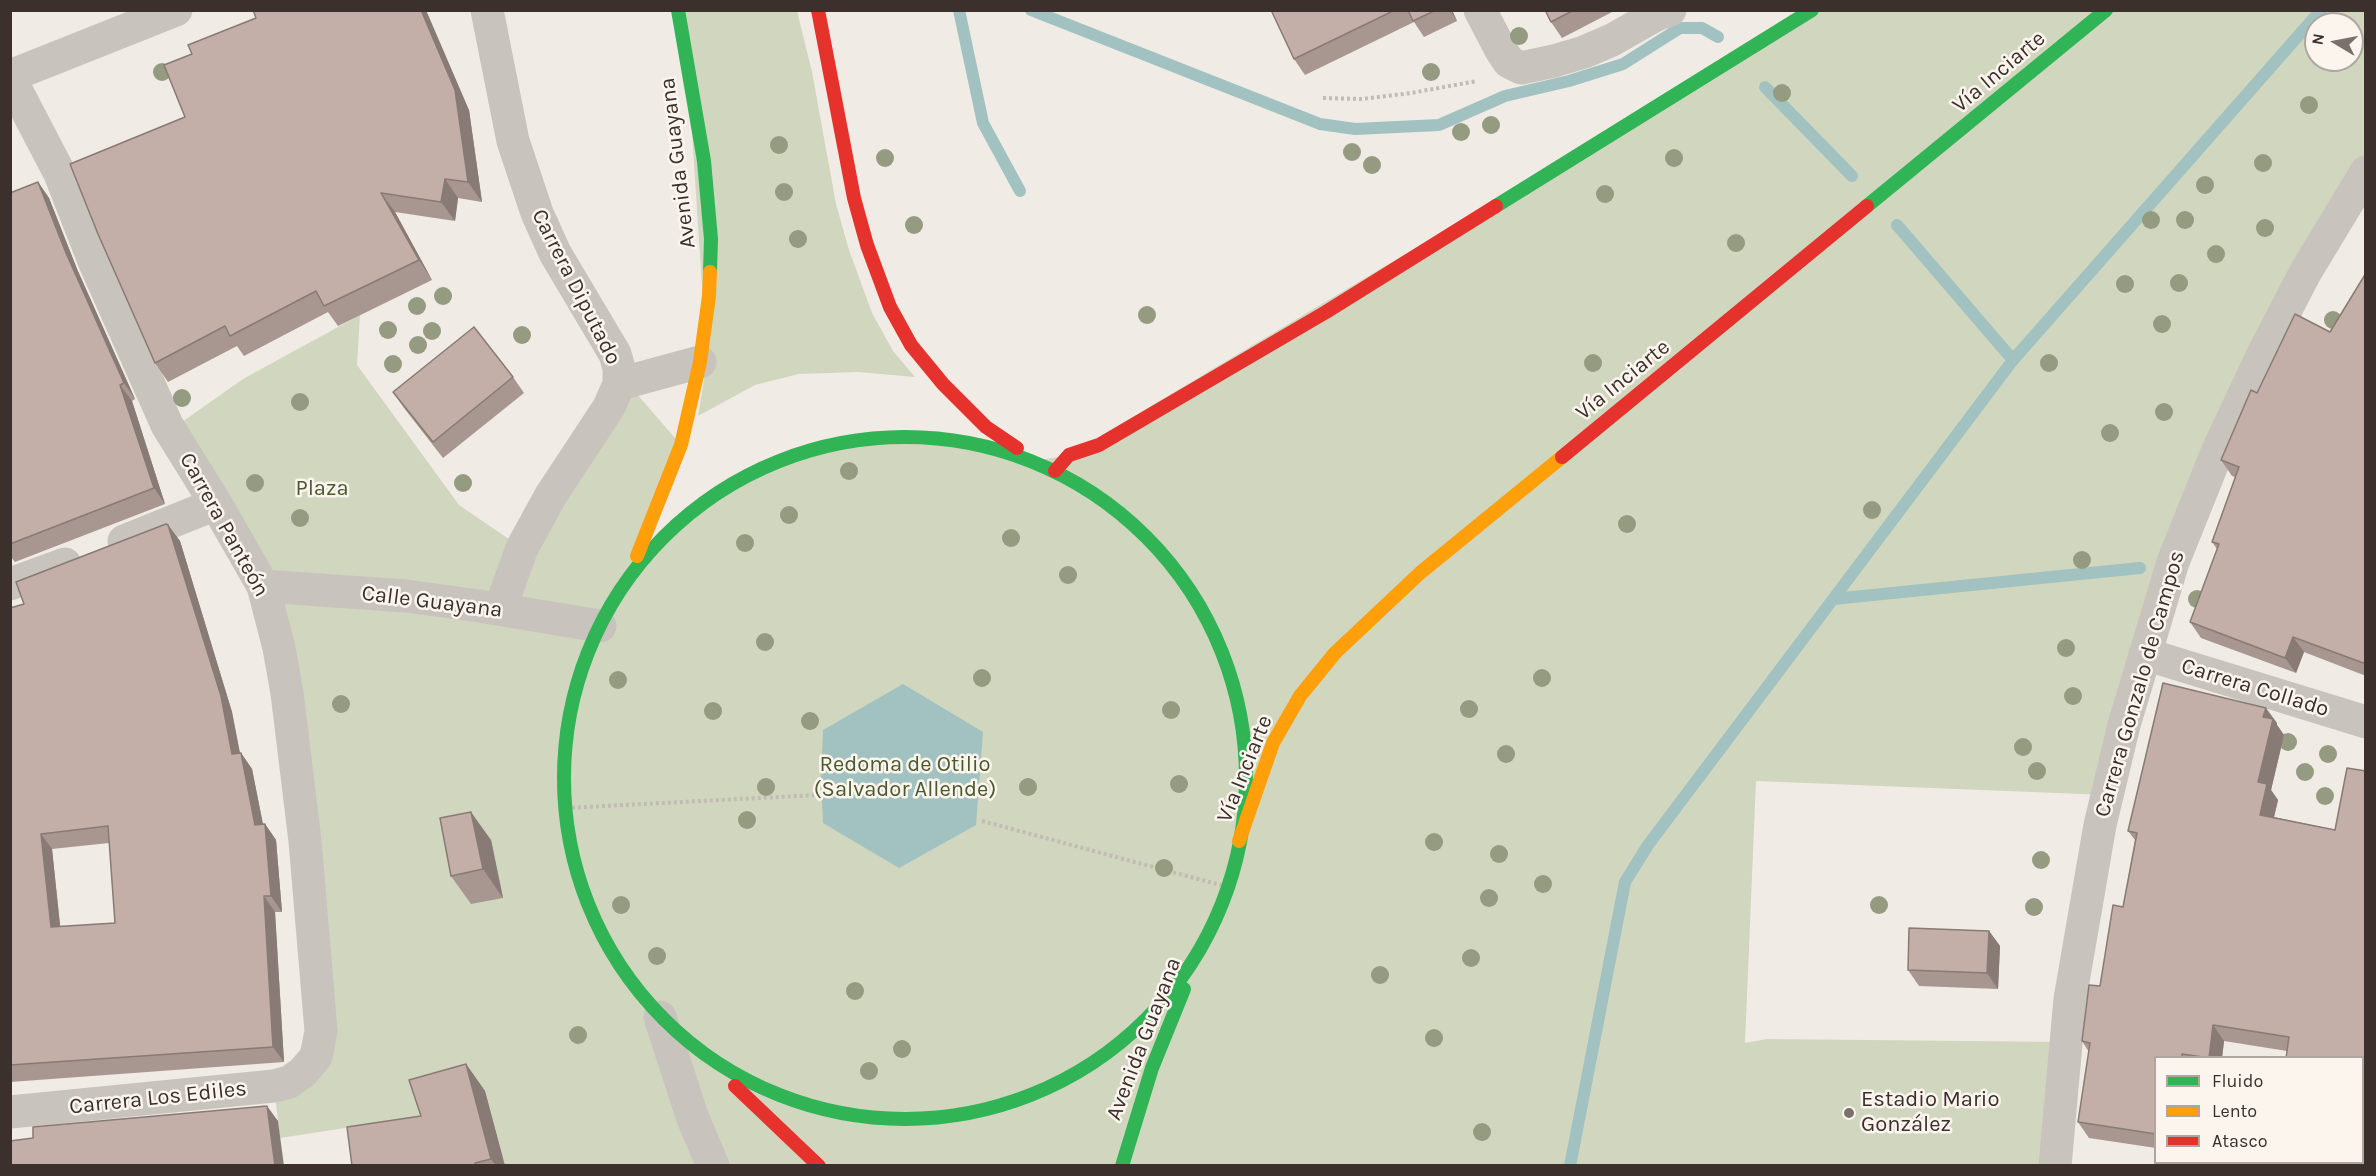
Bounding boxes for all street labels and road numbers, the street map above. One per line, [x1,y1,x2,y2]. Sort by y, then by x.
street label: Vía Inciarte [1947,25,2051,119]
street label: Avenida Guayana [654,76,702,250]
street label: Carrera Diputado [525,205,627,369]
street label: Vía Inciarte [1571,334,1675,426]
street label: Carrera Panteón [174,448,274,602]
street label: Carrera Gonzalo de Campos [2089,548,2191,820]
street label: Calle Guayana [360,580,504,624]
street label: Carrera Collado [2178,653,2332,723]
street label: Vía Inciarte [1212,712,1278,826]
street label: Avenida Guayana [1101,954,1187,1124]
street label: Carrera Los Ediles [68,1076,248,1120]

